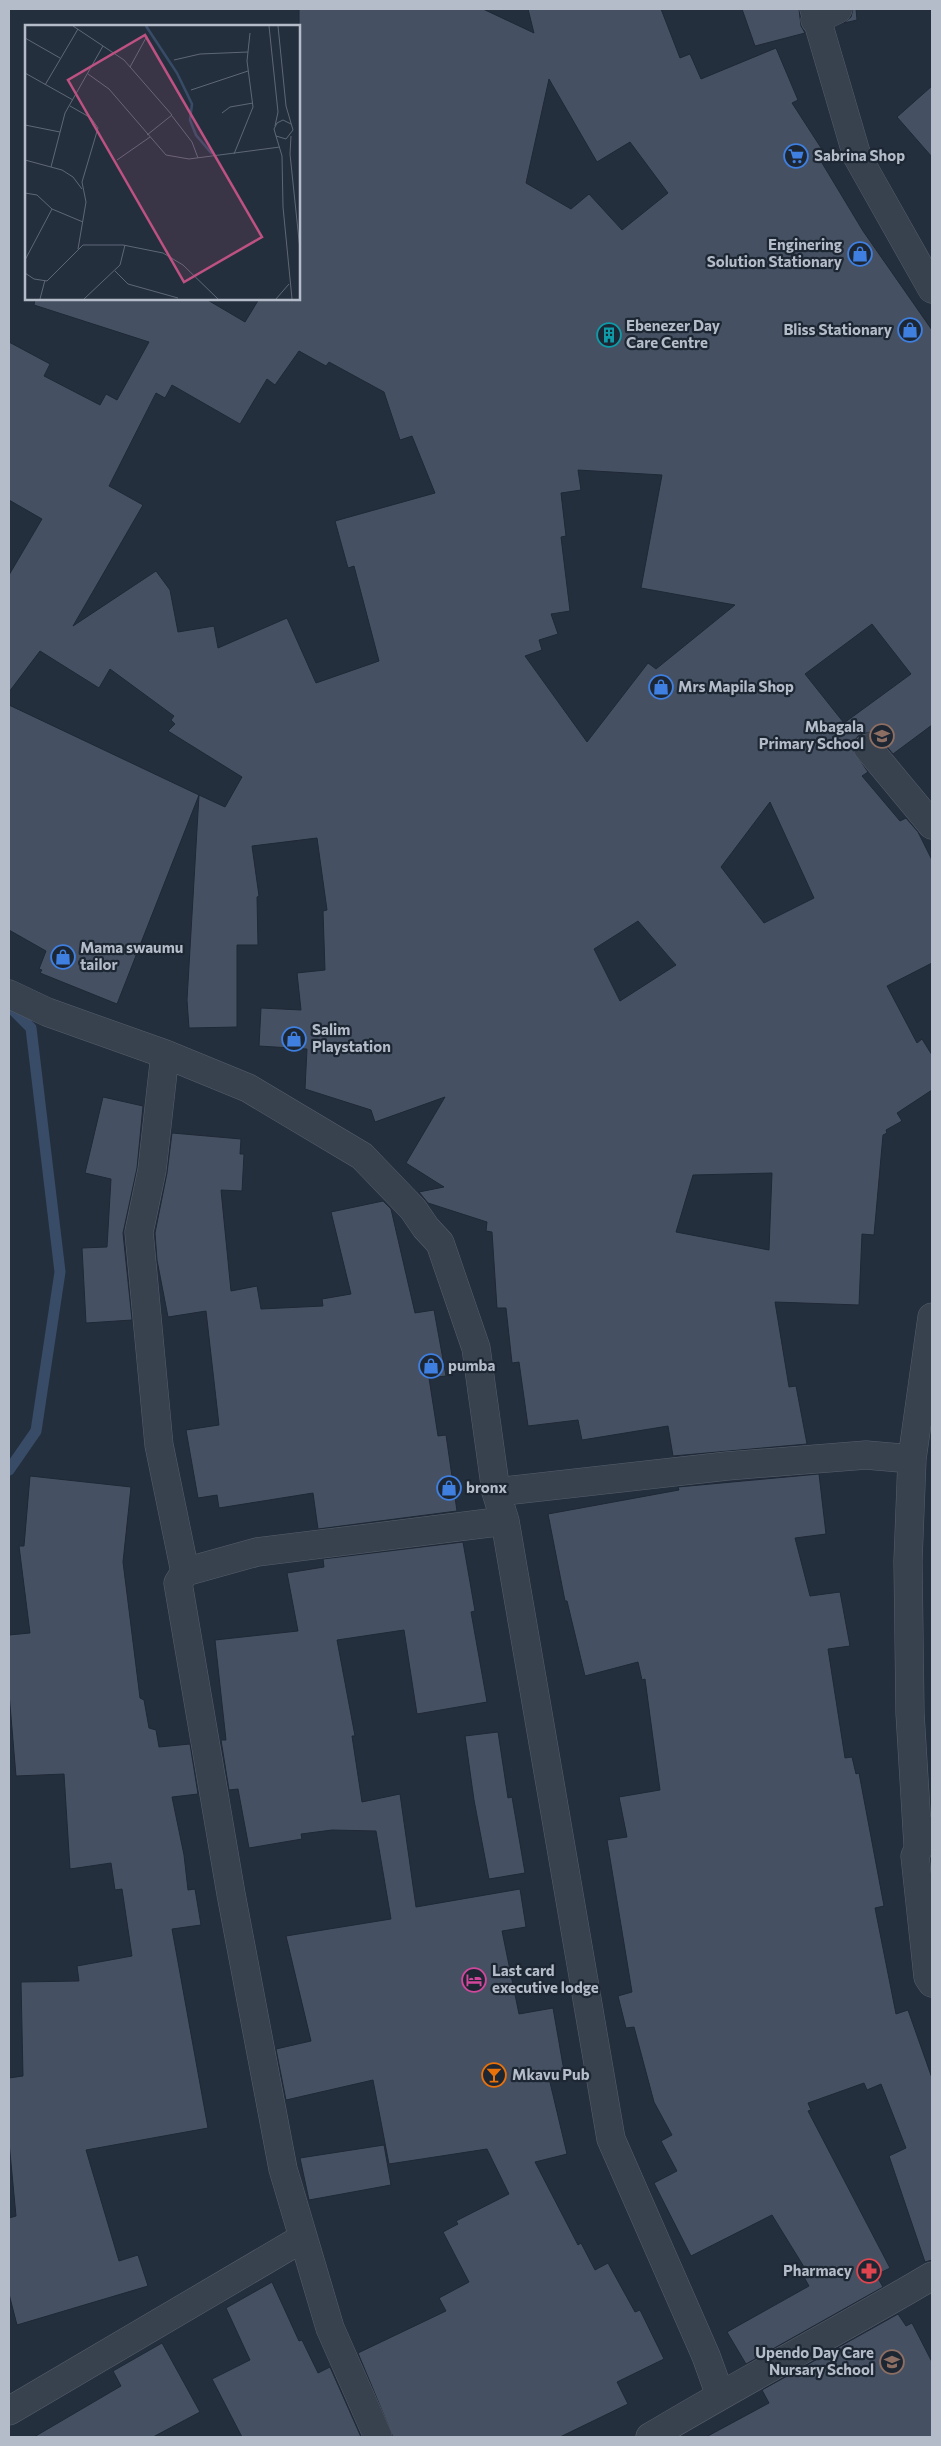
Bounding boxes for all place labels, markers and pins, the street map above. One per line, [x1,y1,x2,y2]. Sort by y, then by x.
supermarket icon: Sabrina Shop [783,143,809,169]
place label: Sabrina Shop [814,146,905,164]
place label: Enginering Solution Stationary [707,235,843,270]
shop icon: Enginering Solution Stationary [847,241,873,267]
place label: Ebenezer Day Care Centre [626,316,721,351]
shop icon: Bliss Stationary [897,317,923,343]
place label: Bliss Stationary [783,320,893,338]
building icon: Ebenezer Day Care Centre [596,322,622,348]
shop icon: Mrs Mapila Shop [648,674,674,700]
place label: Mrs Mapila Shop [678,677,794,695]
place label: Mbagala Primary School [759,717,864,752]
school or university icon: Mbagala Primary School [869,723,895,749]
place label: Mama swaumu tailor [80,938,183,973]
shop icon: Mama swaumu tailor [50,944,76,970]
place label: Salim Playstation [312,1020,391,1055]
shop icon: Salim Playstation [281,1026,307,1052]
shop icon: pumba [418,1353,444,1379]
place label: pumba [448,1356,495,1374]
shop icon: bronx [436,1475,462,1501]
place label: bronx [466,1478,508,1496]
place label: Last card executive lodge [492,1961,599,1996]
hotel icon: Last card executive lodge [461,1967,487,1993]
bar icon: Mkavu Pub [481,2062,507,2088]
place label: Mkavu Pub [512,2065,590,2083]
pharmacy icon: Pharmacy [856,2258,882,2284]
place label: Pharmacy [783,2261,853,2279]
place label: Upendo Day Care Nursary School [755,2343,874,2378]
school or university icon: Upendo Day Care Nursary School [879,2349,905,2375]

